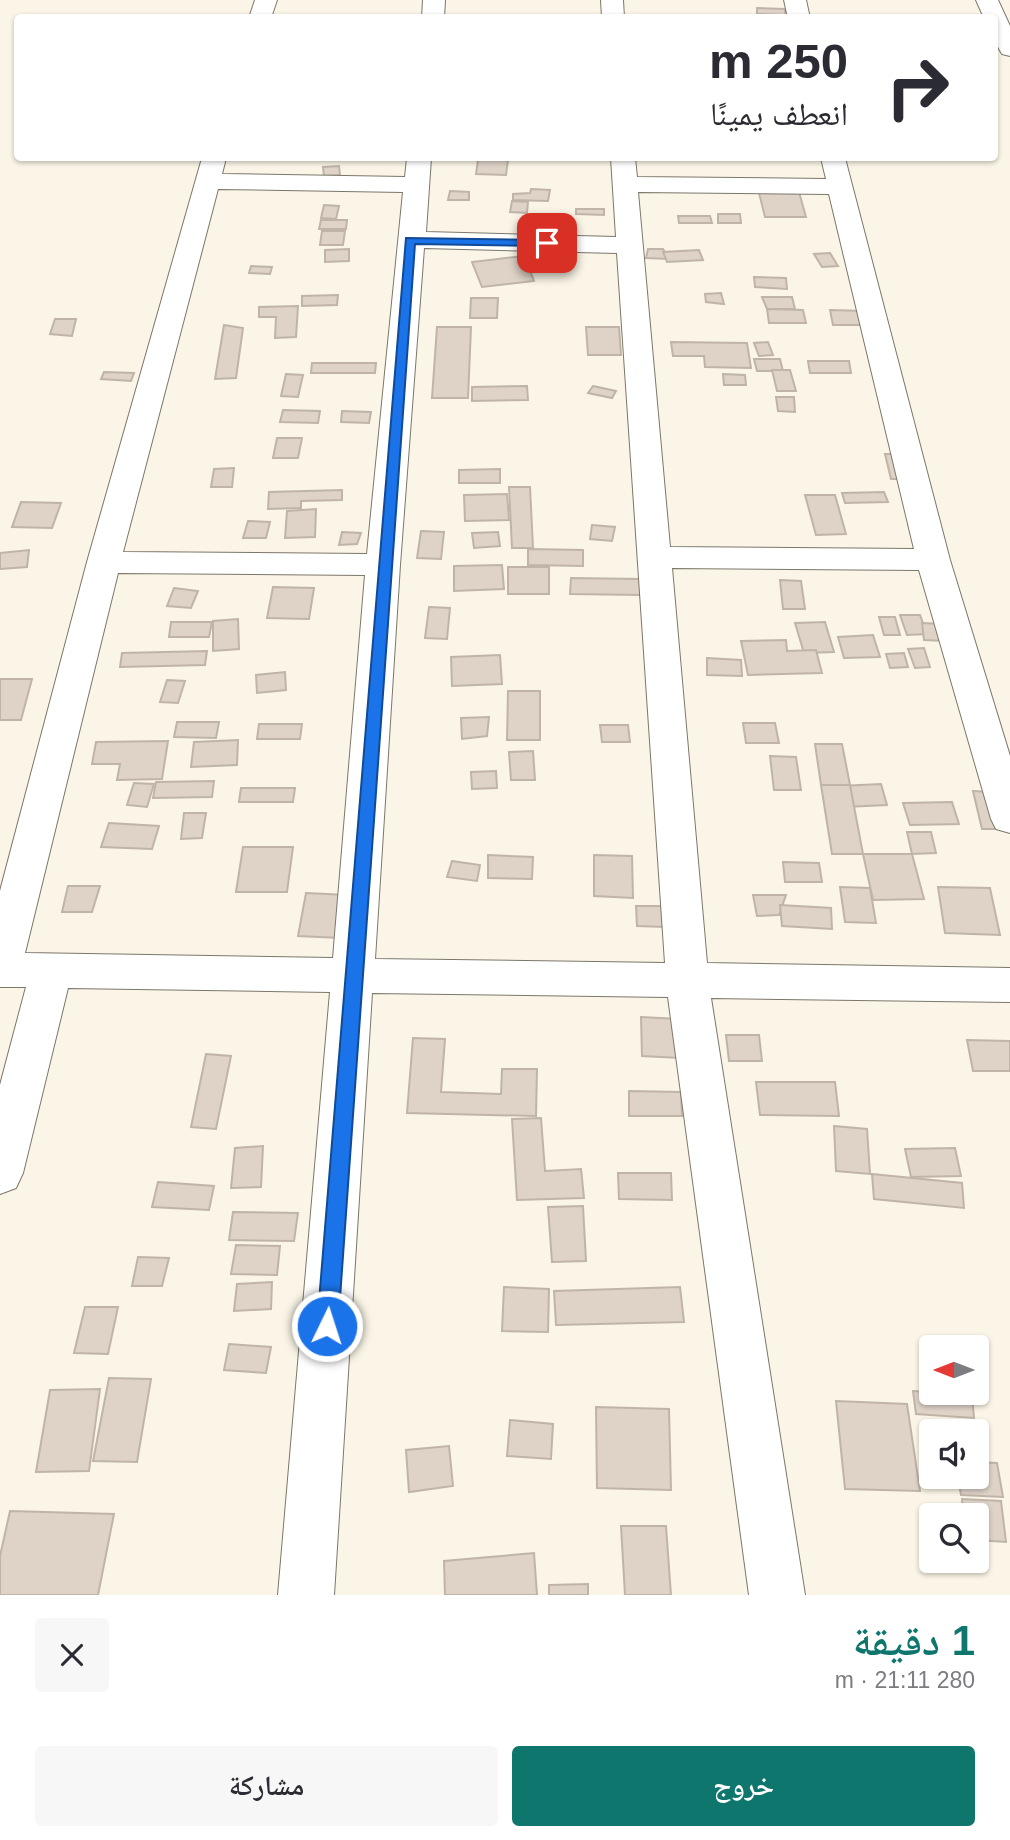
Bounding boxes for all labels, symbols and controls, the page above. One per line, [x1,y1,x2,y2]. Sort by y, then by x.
text: 250 m [709,34,848,88]
icon: right [872,42,963,133]
text: انعطف يمينًا [710,96,848,132]
pin [517,213,577,273]
icon: arrive [528,224,566,262]
position arrow [290,1289,364,1363]
north arrow [919,1335,989,1405]
map controls [919,1335,989,1573]
button: sound [919,1419,989,1489]
button: search [919,1503,989,1573]
text: 1 دقيقة [853,1617,975,1664]
button: close [35,1618,109,1692]
text: 280 m · 21:11 [835,1667,975,1693]
button: مشاركة [35,1746,498,1826]
button: خروج [512,1746,975,1826]

